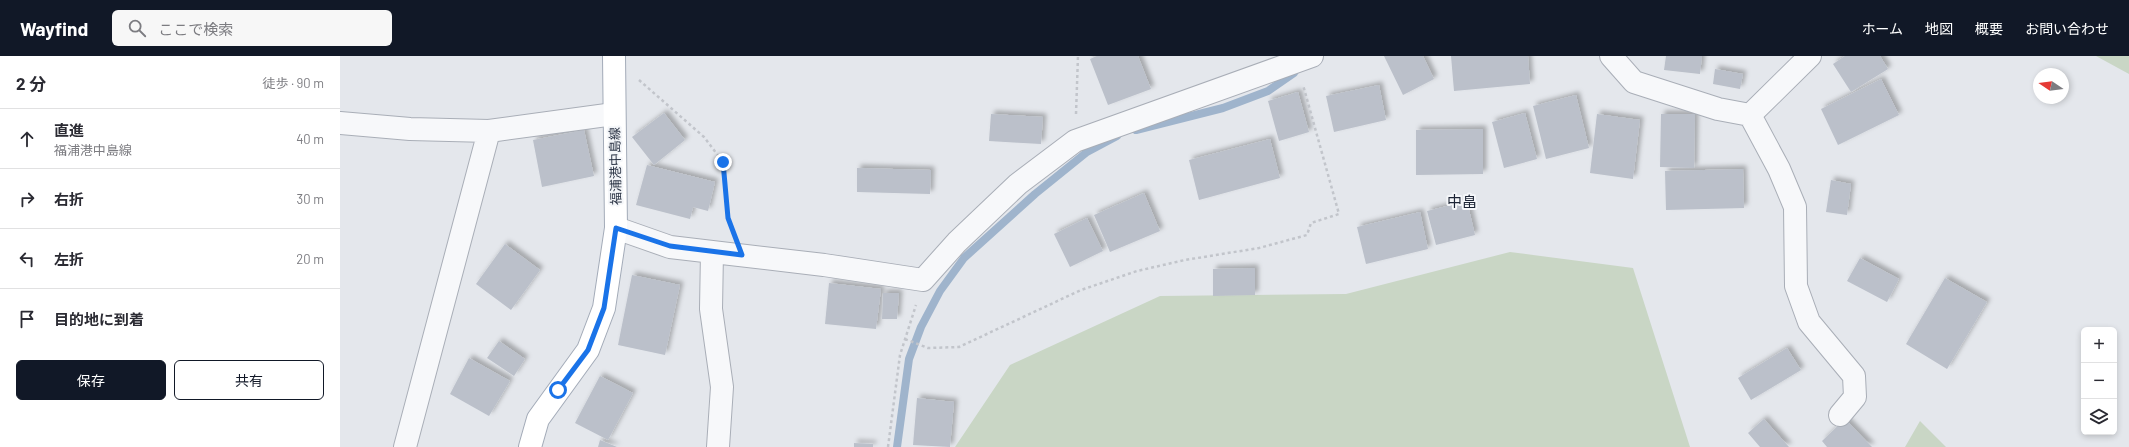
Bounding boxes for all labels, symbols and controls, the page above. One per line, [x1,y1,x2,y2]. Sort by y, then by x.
search box [112,10,392,46]
text: Wayfind [20,17,88,40]
icon: search [126,17,148,39]
text: ここで検索 [158,20,233,38]
text: ホーム [1861,20,1903,37]
text: 地図 [1925,20,1953,37]
text: 概要 [1975,20,2003,37]
text: お問い合わせ [2025,20,2109,37]
north arrow [2033,68,2069,104]
text: 2 分 [16,73,46,93]
text: 徒歩 · 90 m [263,75,324,91]
text: 直進 [54,121,84,139]
street label: 福浦港中島線 [606,127,624,205]
icon: ahead [16,128,38,150]
text: 40 m [296,131,324,147]
text: 福浦港中島線 [54,142,132,158]
route end [714,153,732,171]
icon: right [16,188,38,210]
text: 右折 [54,190,84,208]
text: 30 m [297,191,324,207]
district label: 中畠 [1447,192,1477,210]
icon: left [16,248,38,270]
text: 左折 [54,250,84,268]
text: 20 m [296,251,324,267]
icon: arrive [16,308,38,330]
text: 目的地に到着 [54,310,144,328]
map controls [2081,327,2117,435]
button: + [2081,327,2117,363]
button: 保存 [16,360,166,400]
button: 共有 [174,360,324,400]
button: − [2081,363,2117,399]
route start [549,381,567,399]
button: layers [2081,399,2117,435]

